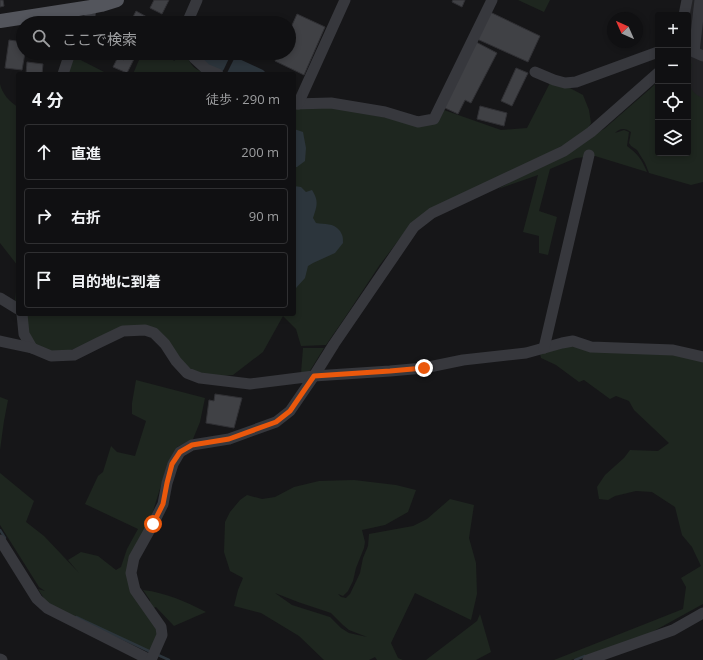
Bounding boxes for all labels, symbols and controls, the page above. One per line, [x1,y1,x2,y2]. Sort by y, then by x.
north arrow [607,12,643,48]
map controls [655,12,691,156]
button: + [655,12,691,48]
search box [16,16,296,60]
icon: search [30,27,52,49]
text: ここで検索 [62,29,137,49]
button: − [655,48,691,84]
button: locate [655,84,691,120]
text: 4 分 [32,88,63,111]
text: 徒歩 · 290 m [206,90,280,108]
button: layers [655,120,691,156]
icon: ahead [33,141,55,163]
text: 直進 [71,143,101,163]
text: 200 m [241,143,279,161]
icon: right [33,205,55,227]
text: 右折 [71,207,101,227]
text: 90 m [249,207,279,225]
icon: arrive [33,269,55,291]
text: 目的地に到着 [71,271,161,291]
route end [415,359,433,377]
route start [144,515,162,533]

